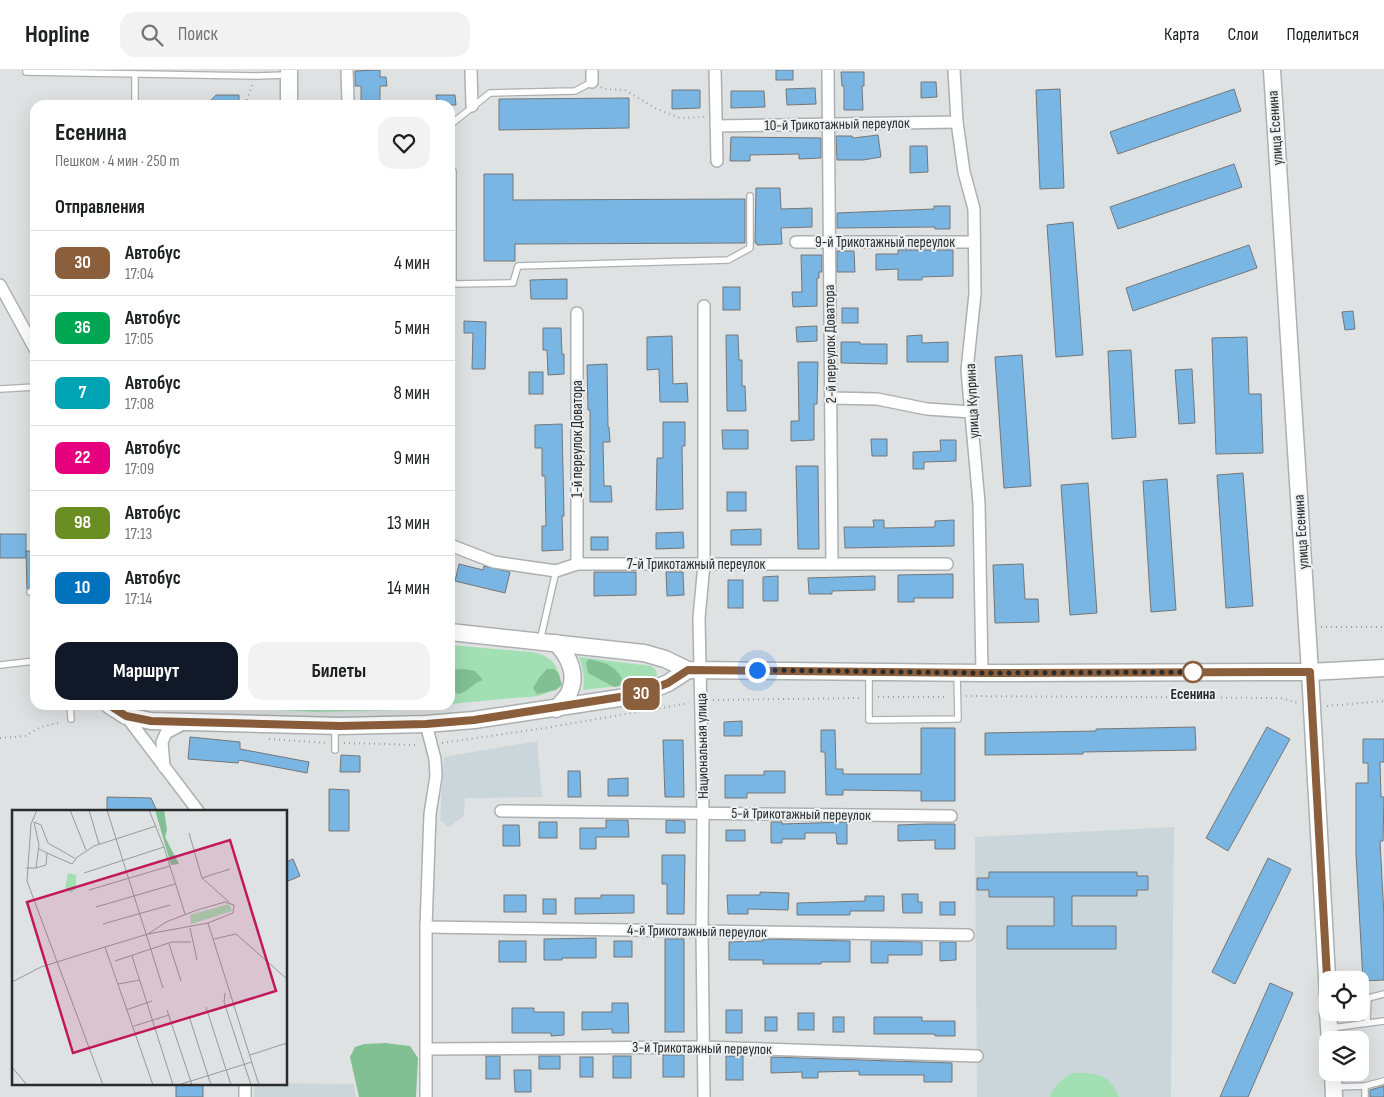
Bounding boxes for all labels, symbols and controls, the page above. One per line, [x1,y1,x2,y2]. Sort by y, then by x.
search box [120,12,470,57]
text: Hopline [25,20,90,49]
icon: search [138,21,166,49]
text: Поиск [178,23,218,46]
text: Карта [1164,24,1200,45]
text: Слои [1228,24,1259,45]
text: Поделиться [1287,24,1359,45]
street label: улица Есенина [1263,90,1288,166]
street label: 10-й Трикотажный переулок [764,114,910,135]
button: heart [378,117,430,169]
text: Есенина [55,118,127,147]
text: Пешком · 4 мин · 250 m [55,152,180,171]
text: Отправления [55,196,145,219]
street label: 9-й Трикотажный переулок [815,233,955,252]
text: Автобус [125,242,181,265]
text: 30 [74,252,91,273]
text: 4 мин [394,252,430,275]
text: 17:04 [125,265,154,284]
street label: 2-й переулок Доватора [820,284,841,403]
text: Автобус [125,307,181,330]
text: 36 [74,317,91,338]
text: 5 мин [394,317,430,340]
text: 17:05 [125,330,153,349]
street label: улица Куприна [961,363,984,439]
text: Автобус [125,372,181,395]
street label: 1-й переулок Доватора [568,380,587,498]
text: 7 [79,382,86,403]
text: 8 мин [394,382,430,405]
text: 17:08 [125,395,154,414]
text: Автобус [125,437,181,460]
text: 22 [75,447,90,468]
text: 9 мин [393,447,430,470]
text: 17:09 [125,460,154,479]
street label: улица Есенина [1289,494,1314,570]
text: Автобус [125,502,181,525]
text: 98 [74,512,91,533]
text: 13 мин [387,512,430,535]
text: 17:13 [125,525,152,544]
street label: 7-й Трикотажный переулок [627,555,766,574]
text: Автобус [125,567,181,590]
text: 10 [75,577,90,598]
text: 14 мин [387,577,430,600]
text: 17:14 [125,590,152,609]
button: Маршрут [55,642,238,700]
button: Билеты [248,642,430,700]
your location [745,658,770,683]
marker: Есенина [1182,661,1204,683]
line badge: 30 [618,678,664,710]
text: 30 [633,683,649,704]
place label: Есенина [1171,685,1215,704]
street label: Национальная улица [692,693,713,799]
street label: 5-й Трикотажный переулок [731,804,871,825]
inset map [12,810,288,1084]
street label: 4-й Трикотажный переулок [627,921,767,942]
map controls [1319,971,1369,1081]
button: locate [1319,971,1369,1021]
button: layers [1319,1031,1369,1081]
street label: 3-й Трикотажный переулок [632,1038,772,1059]

